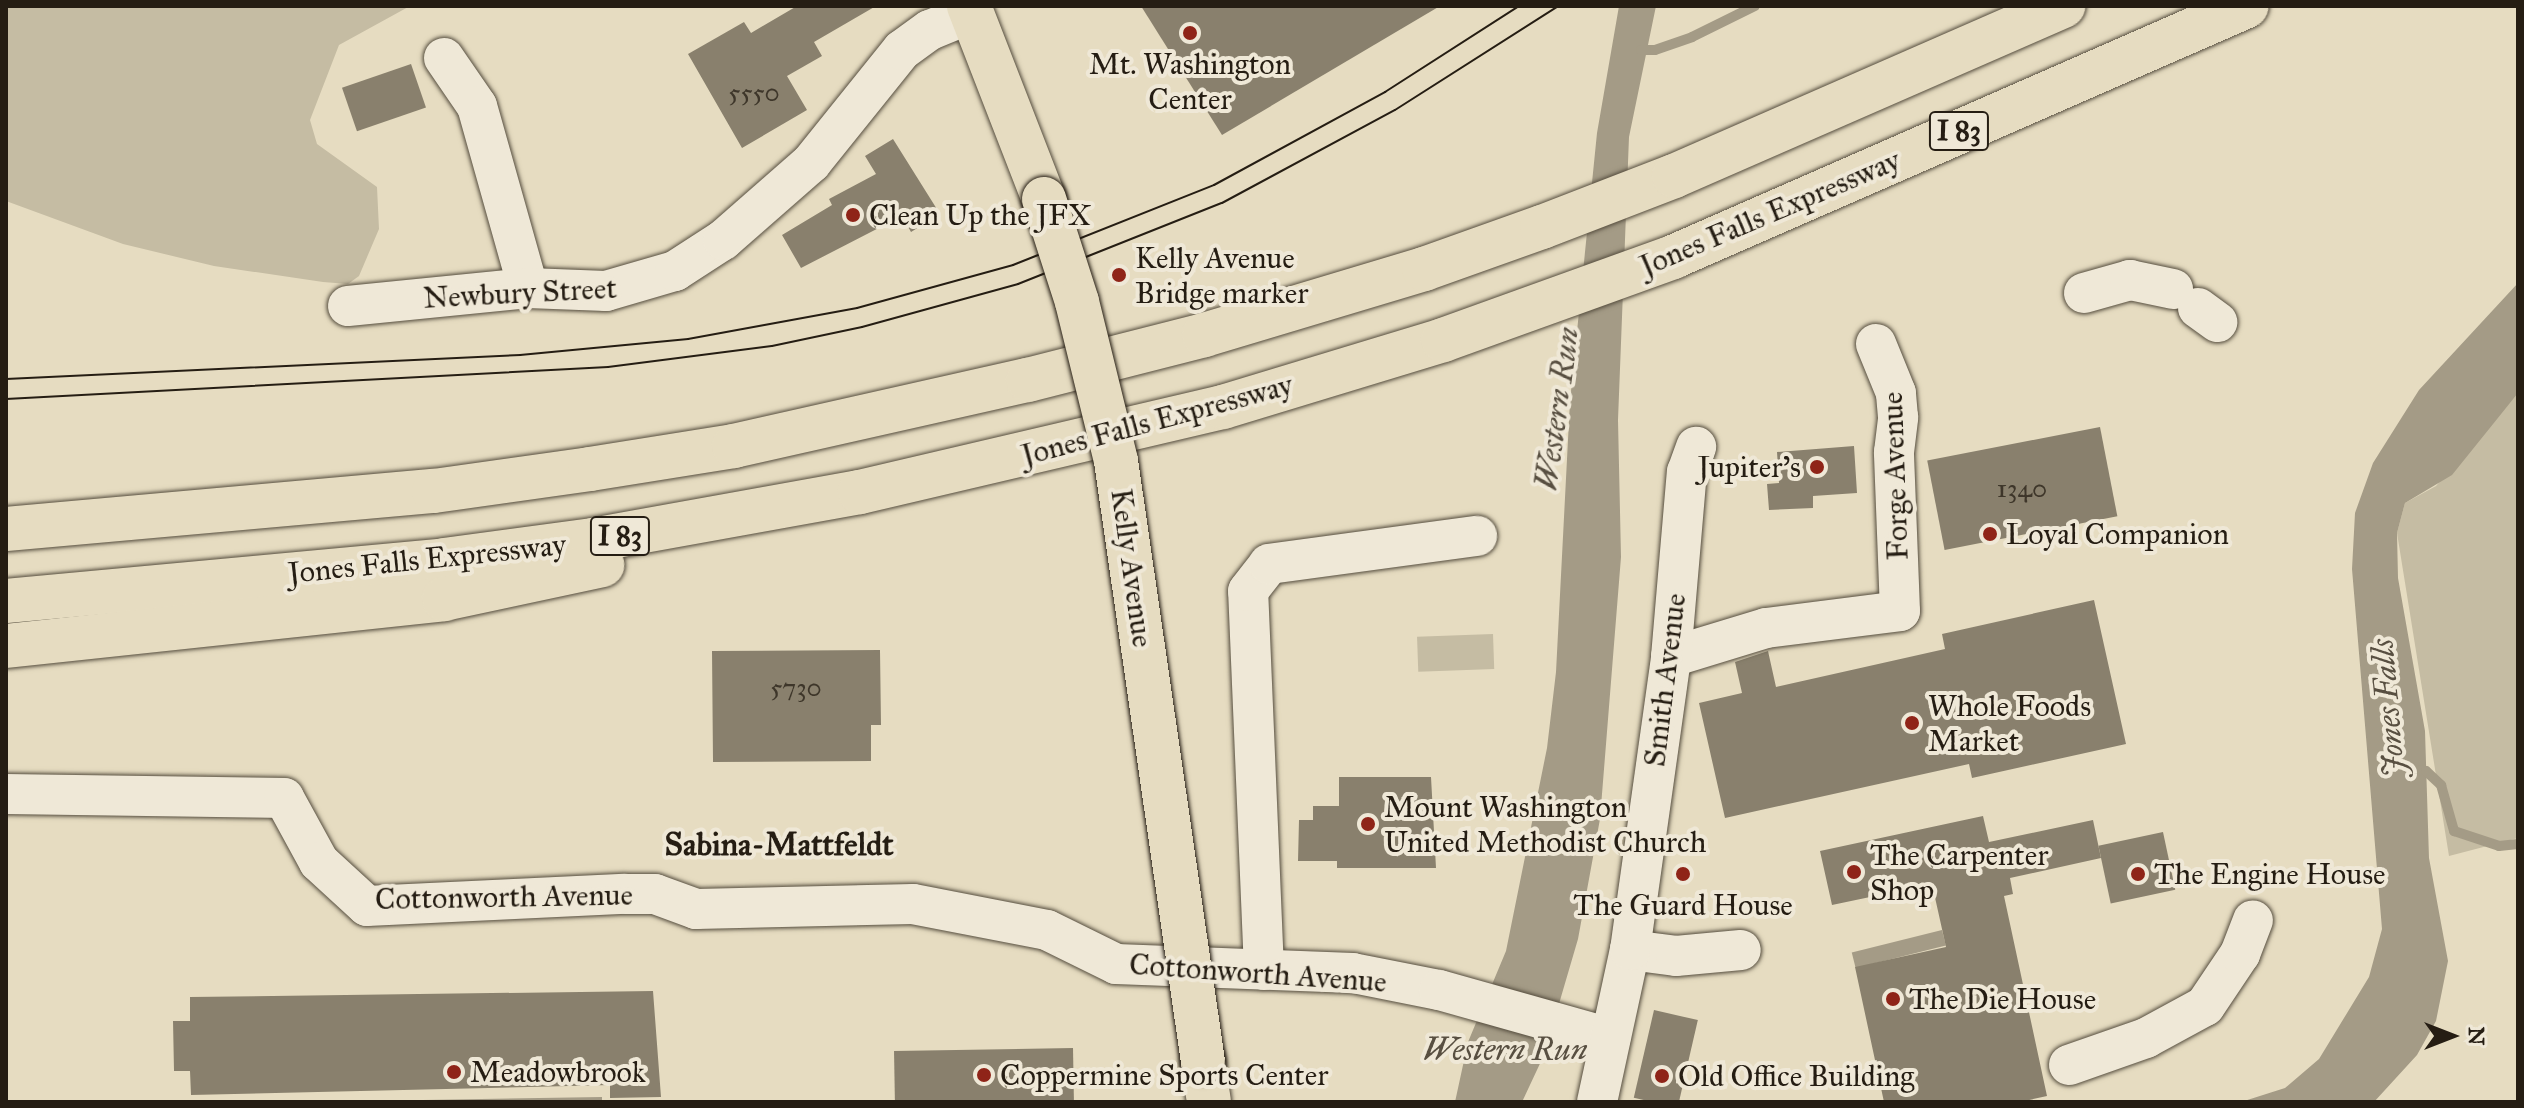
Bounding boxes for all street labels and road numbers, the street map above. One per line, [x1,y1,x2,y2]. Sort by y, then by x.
road number: I 83 [1927,107,1991,155]
street label: Jones Falls Expressway [1634,142,1906,284]
street label: Newbury Street [422,270,618,316]
street label: Jones Falls Expressway [1017,366,1297,474]
street label: Forge Avenue [1874,391,1916,561]
street label: Kelly Avenue [1103,486,1161,650]
road number: I 83 [588,512,652,560]
street label: Jones Falls Expressway [286,527,568,591]
street label: Smith Avenue [1637,591,1693,769]
street label: Cottonworth Avenue [375,877,633,917]
street label: Cottonworth Avenue [1128,946,1388,1000]

